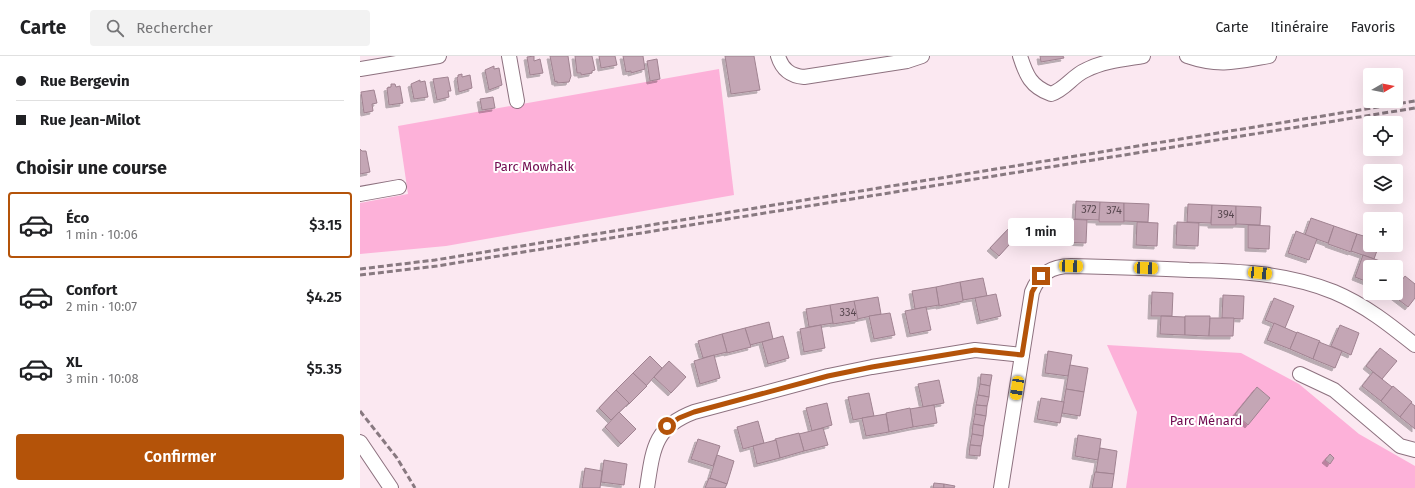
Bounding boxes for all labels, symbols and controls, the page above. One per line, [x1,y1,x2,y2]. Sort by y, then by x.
search box [90,10,370,46]
text: Carte [20,16,66,39]
icon: search [104,17,126,39]
text: Rechercher [136,19,213,37]
text: Carte [1215,19,1249,36]
text: Itinéraire [1271,19,1329,36]
text: Favoris [1351,19,1395,36]
north arrow [1363,68,1403,108]
map controls [1363,68,1403,300]
text: Rue Bergevin [40,72,130,90]
text: Rue Jean-Milot [40,111,141,129]
button: locate [1363,116,1403,156]
text: Choisir une course [16,157,167,179]
park label: Parc Mowhalk [494,159,574,174]
button: layers [1363,164,1403,204]
house number: 372 [1081,203,1097,216]
house number: 374 [1106,204,1122,217]
icon: car [18,207,54,243]
house number: 394 [1218,208,1235,221]
text: Éco [66,209,89,227]
button: + [1363,212,1403,252]
text: $3.15 [309,216,342,234]
callout: 1 min [1008,218,1074,246]
text: 1 min [1025,224,1057,239]
text: 1 min · 10:06 [66,227,138,242]
car [1059,260,1083,272]
button: − [1363,260,1403,300]
car [1134,262,1158,274]
car [1248,266,1272,280]
route end [1032,267,1050,285]
icon: car [18,279,54,315]
text: Confort [66,281,118,299]
text: $4.25 [306,288,342,306]
text: 2 min · 10:07 [66,299,137,314]
house number: 334 [840,306,857,319]
icon: car [18,351,54,387]
text: XL [66,353,82,371]
text: $5.35 [306,360,342,378]
text: 3 min · 10:08 [66,371,139,386]
car [1009,375,1025,401]
park label: Parc Ménard [1170,413,1242,428]
route start [658,417,676,435]
button: Confirmer [16,434,344,480]

